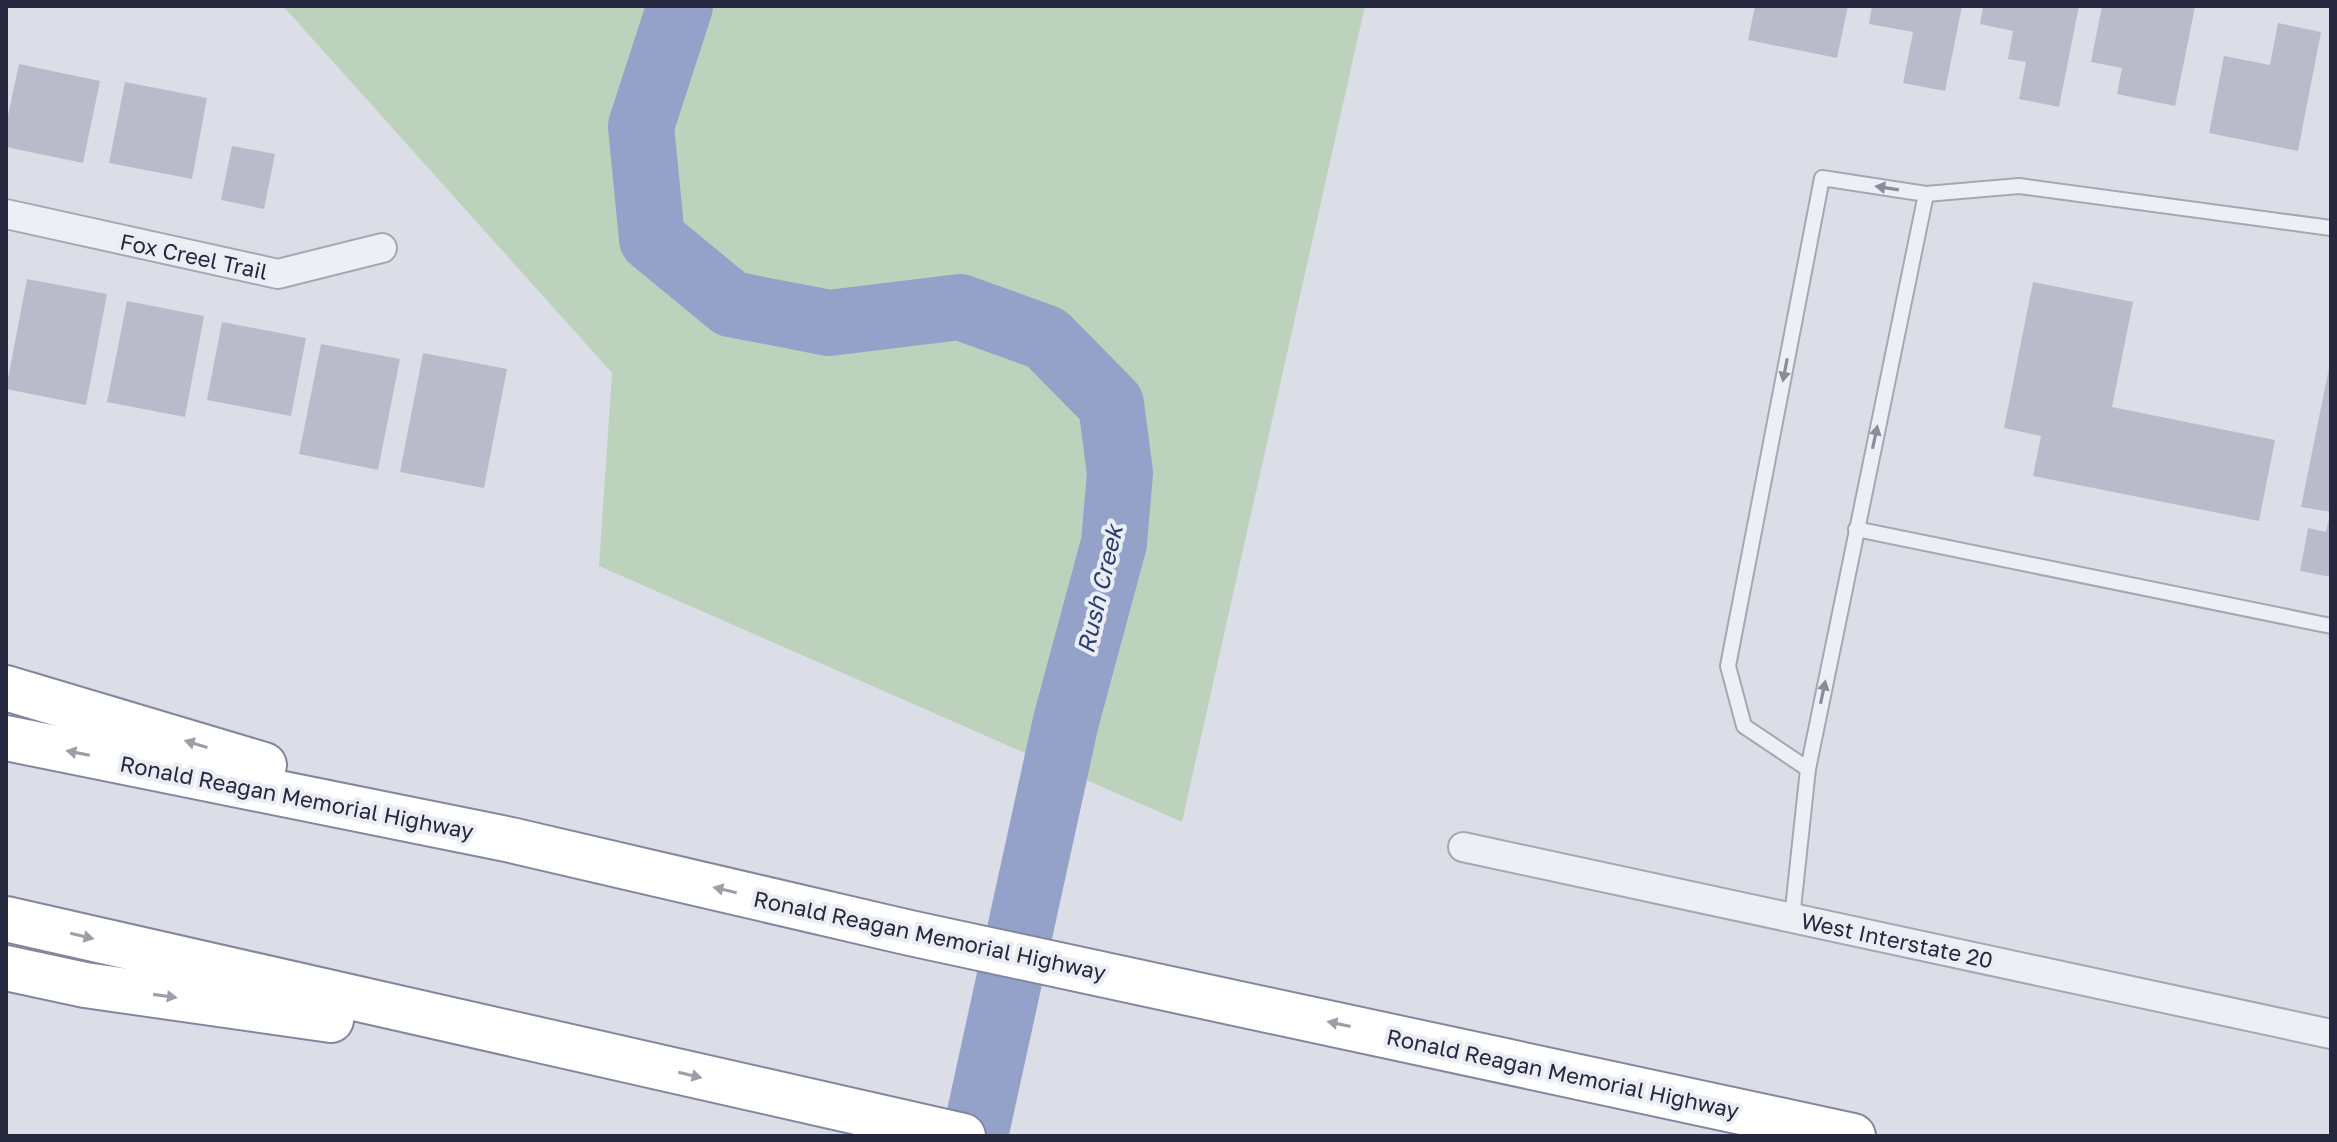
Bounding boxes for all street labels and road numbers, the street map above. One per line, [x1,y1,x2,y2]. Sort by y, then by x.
street label: Fox Creel Trail [118,227,270,285]
street label: Ronald Reagan Memorial Highway [118,749,476,845]
street label: Ronald Reagan Memorial Highway [751,884,1109,986]
street label: West Interstate 20 [1799,906,1995,974]
street label: Ronald Reagan Memorial Highway [1384,1022,1742,1124]

